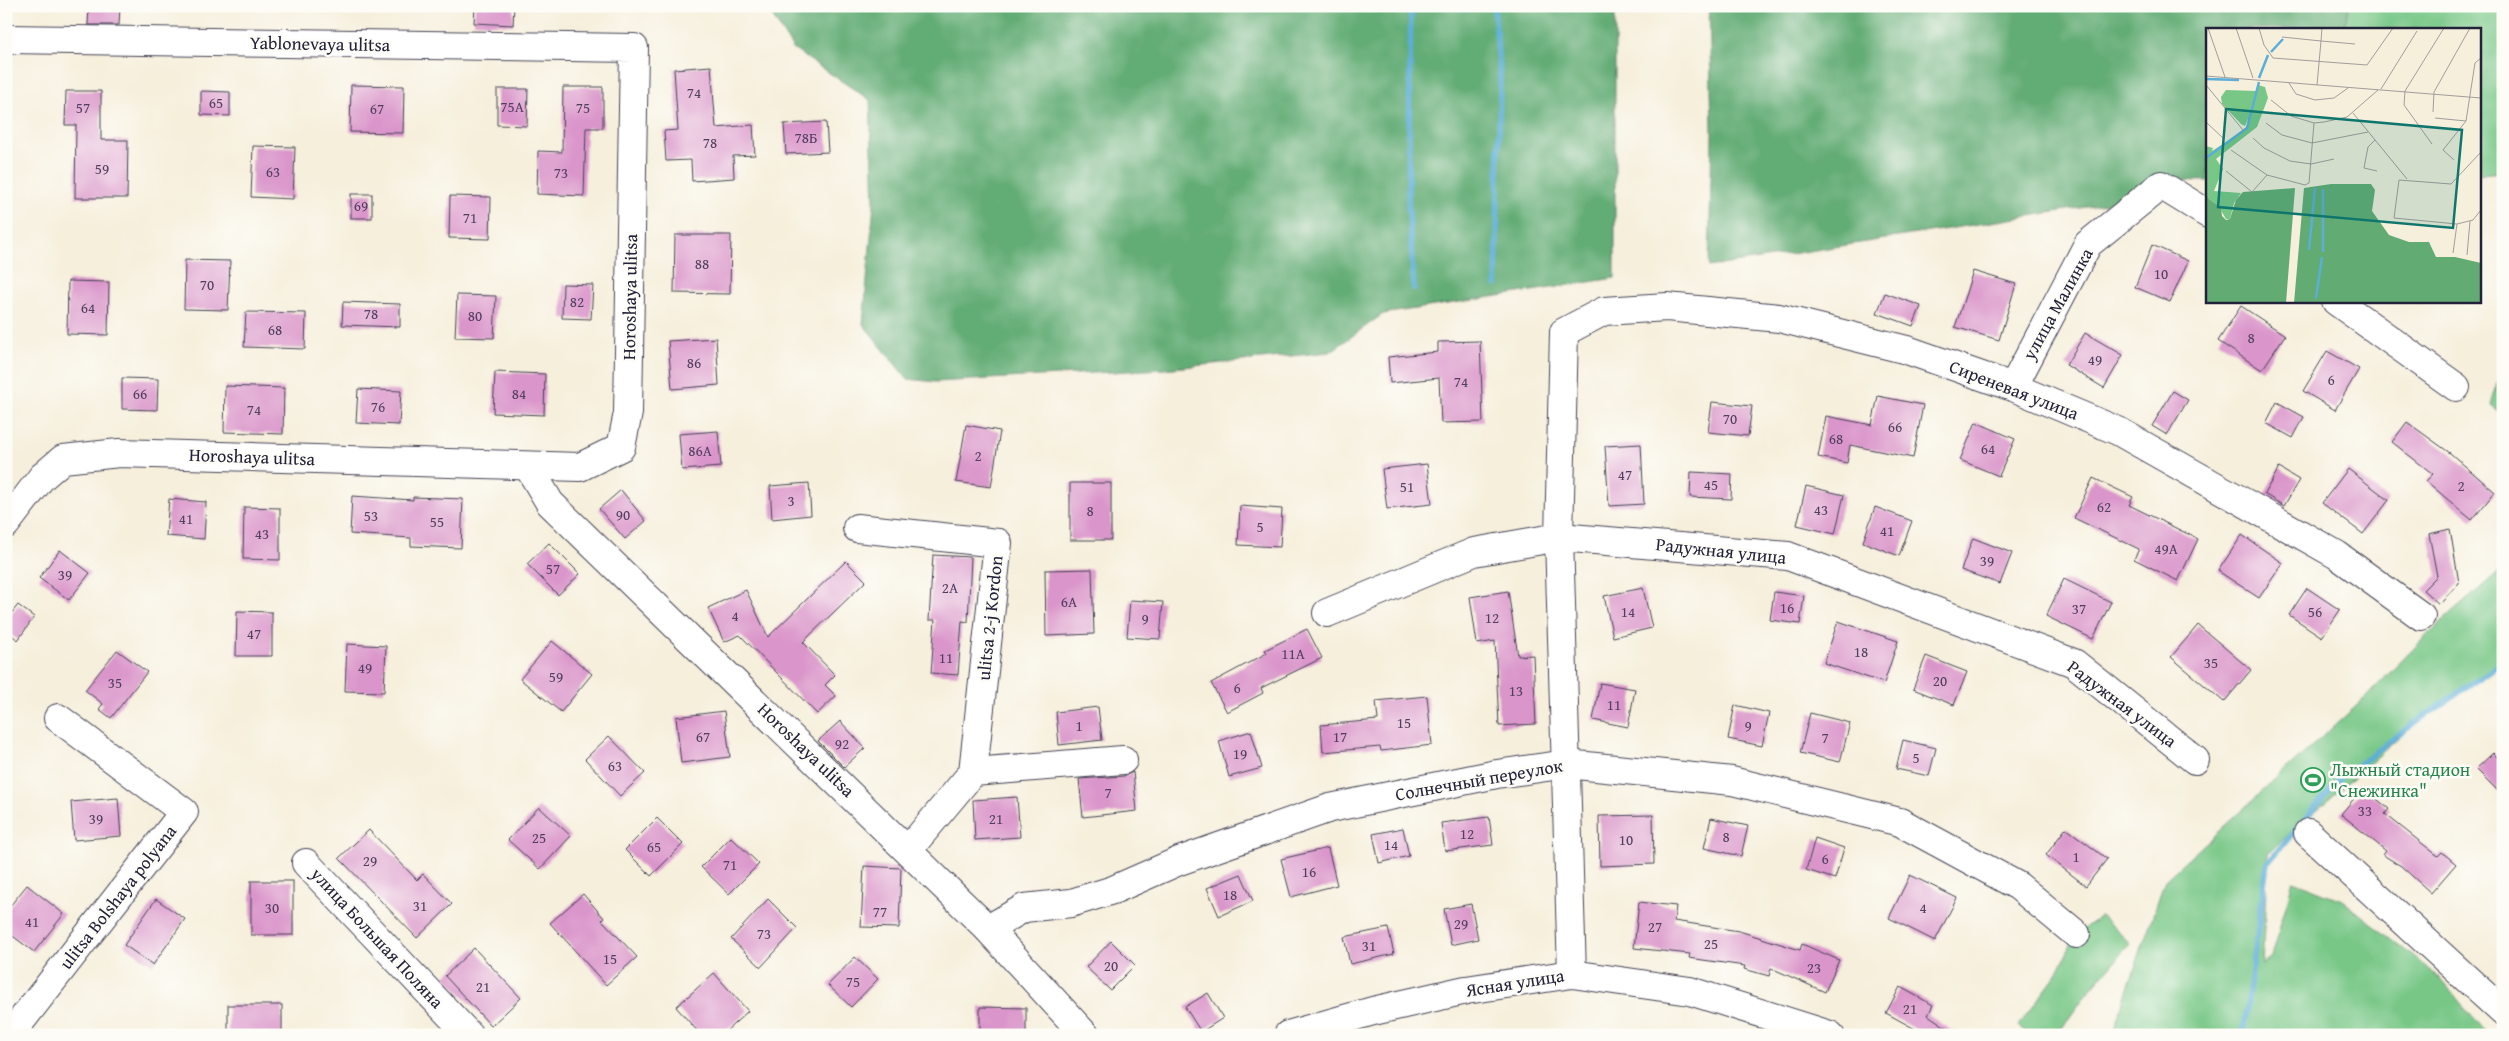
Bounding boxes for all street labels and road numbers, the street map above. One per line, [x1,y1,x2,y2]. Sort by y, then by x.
street label: Yablonevaya ulitsa [250,29,391,58]
street label: Horoshaya ulitsa [615,233,644,360]
street label: улица Малинка [2015,242,2100,366]
street label: Сиреневая улица [1946,352,2083,427]
street label: Horoshaya ulitsa [188,441,316,472]
street label: Радужная улица [1654,530,1788,571]
street label: ulitsa 2-j Kordon [970,554,1009,682]
street label: Радужная улица [2062,653,2183,754]
street label: Horoshaya ulitsa [752,696,861,804]
street label: Солнечный переулок [1393,751,1565,808]
street label: ulitsa Bolshaya polyana [52,818,183,975]
street label: улица Большая Поляна [304,860,450,1015]
street label: Ясная улица [1463,961,1566,1004]

